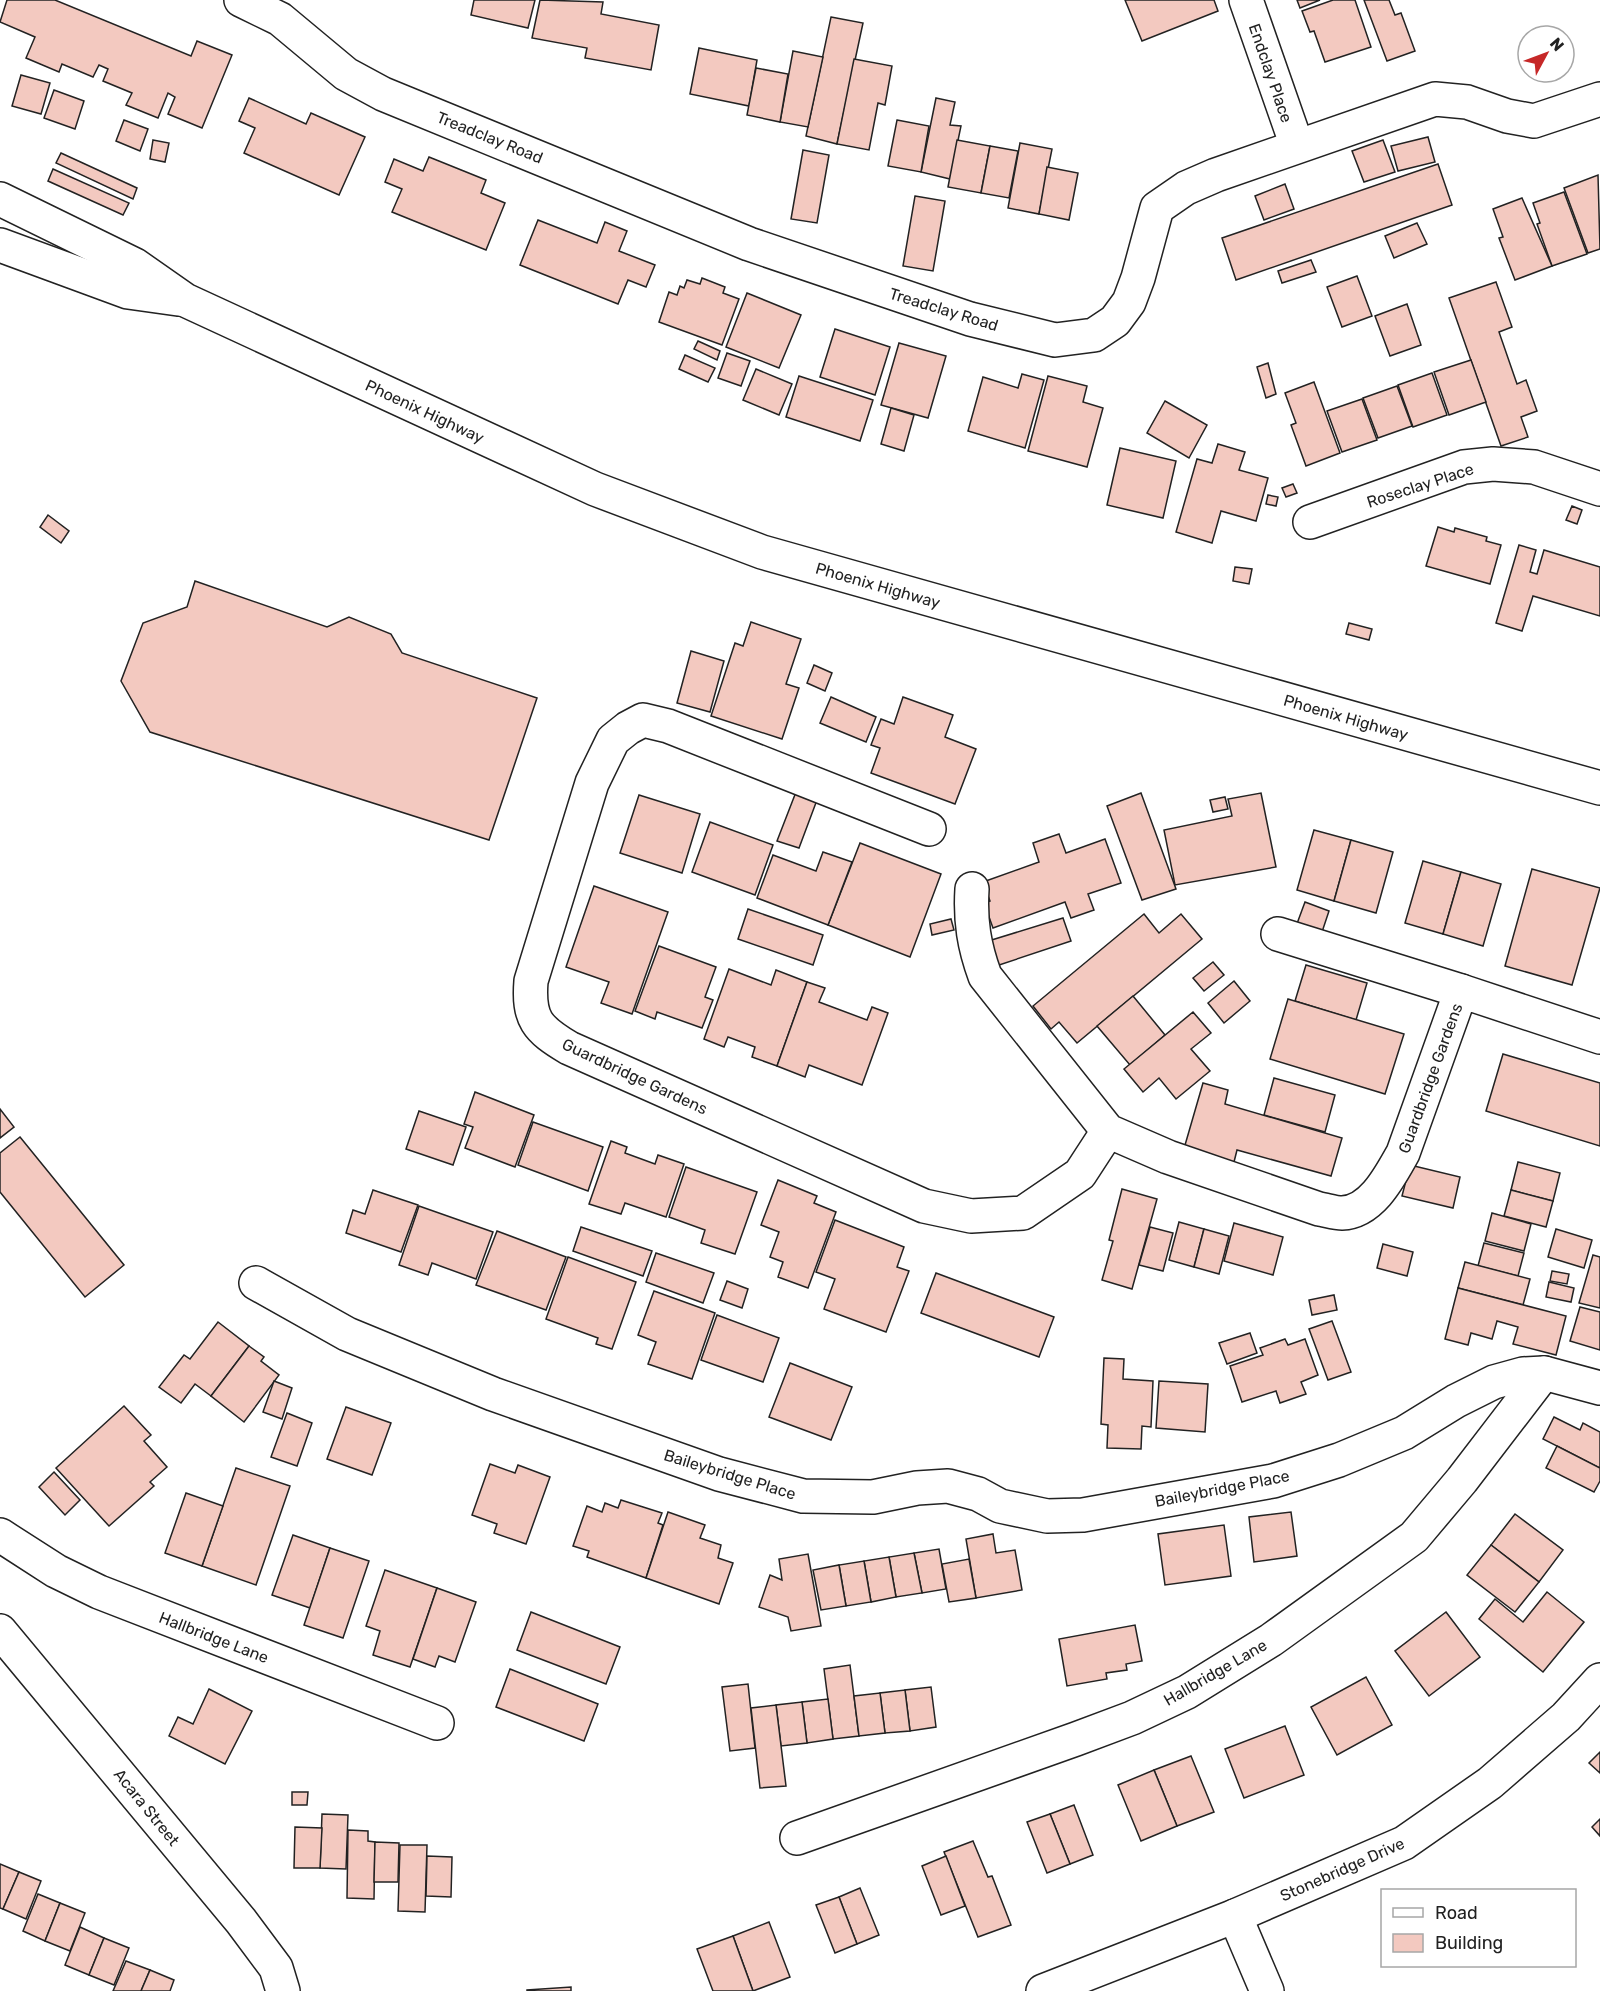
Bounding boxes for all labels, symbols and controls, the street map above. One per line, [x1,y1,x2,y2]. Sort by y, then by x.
street label: Endclay Place [1245,21,1296,125]
north arrow [1516,24,1576,84]
text: N [1546,34,1568,55]
street label: Treadclay Road [434,108,546,167]
street label: Treadclay Road [887,284,1001,335]
street label: Phoenix Highway [362,376,487,447]
street label: Roseclay Place [1364,459,1476,512]
street label: Phoenix Highway [813,559,943,612]
street label: Phoenix Highway [1281,691,1411,744]
street label: Guardbridge Gardens [1394,1001,1466,1156]
street label: Guardbridge Gardens [559,1034,710,1118]
street label: Baileybridge Place [662,1445,798,1504]
street label: Baileybridge Place [1153,1466,1291,1511]
street label: Hallbridge Lane [156,1608,271,1667]
street label: Hallbridge Lane [1160,1635,1270,1710]
street label: Acara Street [110,1765,183,1850]
street label: Stonebridge Drive [1277,1834,1407,1905]
legend [1381,1889,1576,1967]
text: Road [1435,1902,1478,1924]
text: Building [1435,1932,1503,1954]

